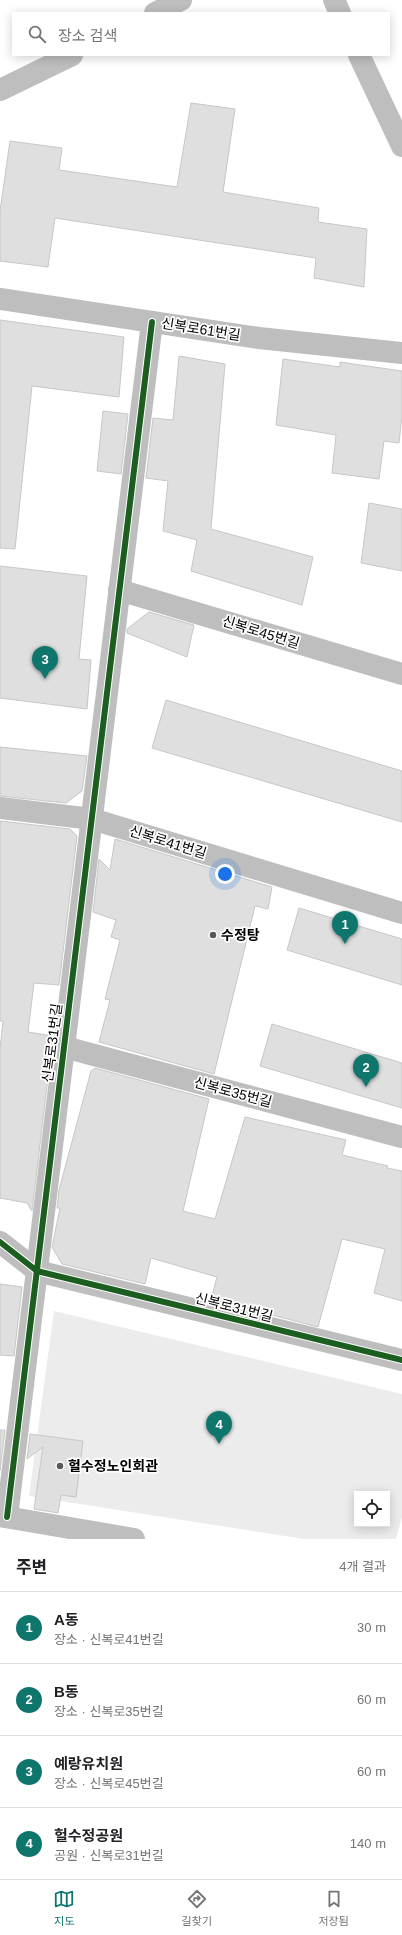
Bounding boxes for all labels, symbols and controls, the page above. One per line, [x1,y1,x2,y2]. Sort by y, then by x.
search box [12,12,390,56]
icon: search [26,23,48,45]
text: 장소 검색 [58,27,117,44]
street label: 신복로61번길 [160,315,242,343]
street label: 신복로45번길 [220,613,302,651]
pin: 3 [32,646,58,679]
street label: 신복로41번길 [127,823,209,861]
your location [215,864,235,884]
pin: 1 [332,911,358,944]
place label: 수정탕 [221,927,260,943]
marker: 수정탕 [208,930,218,940]
street label: 신복로31번길 [39,1002,65,1084]
pin: 2 [353,1054,379,1087]
street label: 신복로35번길 [192,1074,274,1110]
street label: 신복로31번길 [193,1290,275,1324]
pin: 4 [206,1411,232,1444]
place label: 헐수정노인회관 [68,1458,158,1474]
marker: 헐수정노인회관 [55,1461,65,1471]
map controls [354,1491,390,1527]
button: locate [354,1491,390,1527]
text: 주변 [16,1558,47,1577]
text: 4개 결과 [339,1559,386,1574]
text: A동 [54,1611,79,1628]
text: 1 [25,1620,33,1635]
text: 30 m [357,1620,386,1635]
text: 장소 · 신복로41번길 [54,1632,164,1647]
text: B동 [54,1683,79,1700]
text: 2 [25,1692,33,1707]
text: 60 m [357,1692,386,1707]
text: 장소 · 신복로35번길 [54,1704,164,1719]
text: 예랑유치원 [54,1755,123,1772]
text: 3 [25,1764,33,1779]
text: 60 m [357,1764,386,1779]
text: 장소 · 신복로45번길 [54,1776,164,1791]
text: 헐수정공원 [54,1827,123,1844]
text: 4 [25,1836,33,1851]
text: 140 m [350,1836,386,1851]
text: 공원 · 신복로31번길 [54,1848,164,1863]
tab: 지도 [53,1888,75,1928]
tab: 길찾기 [182,1888,212,1928]
tab: 저장됨 [318,1888,349,1928]

